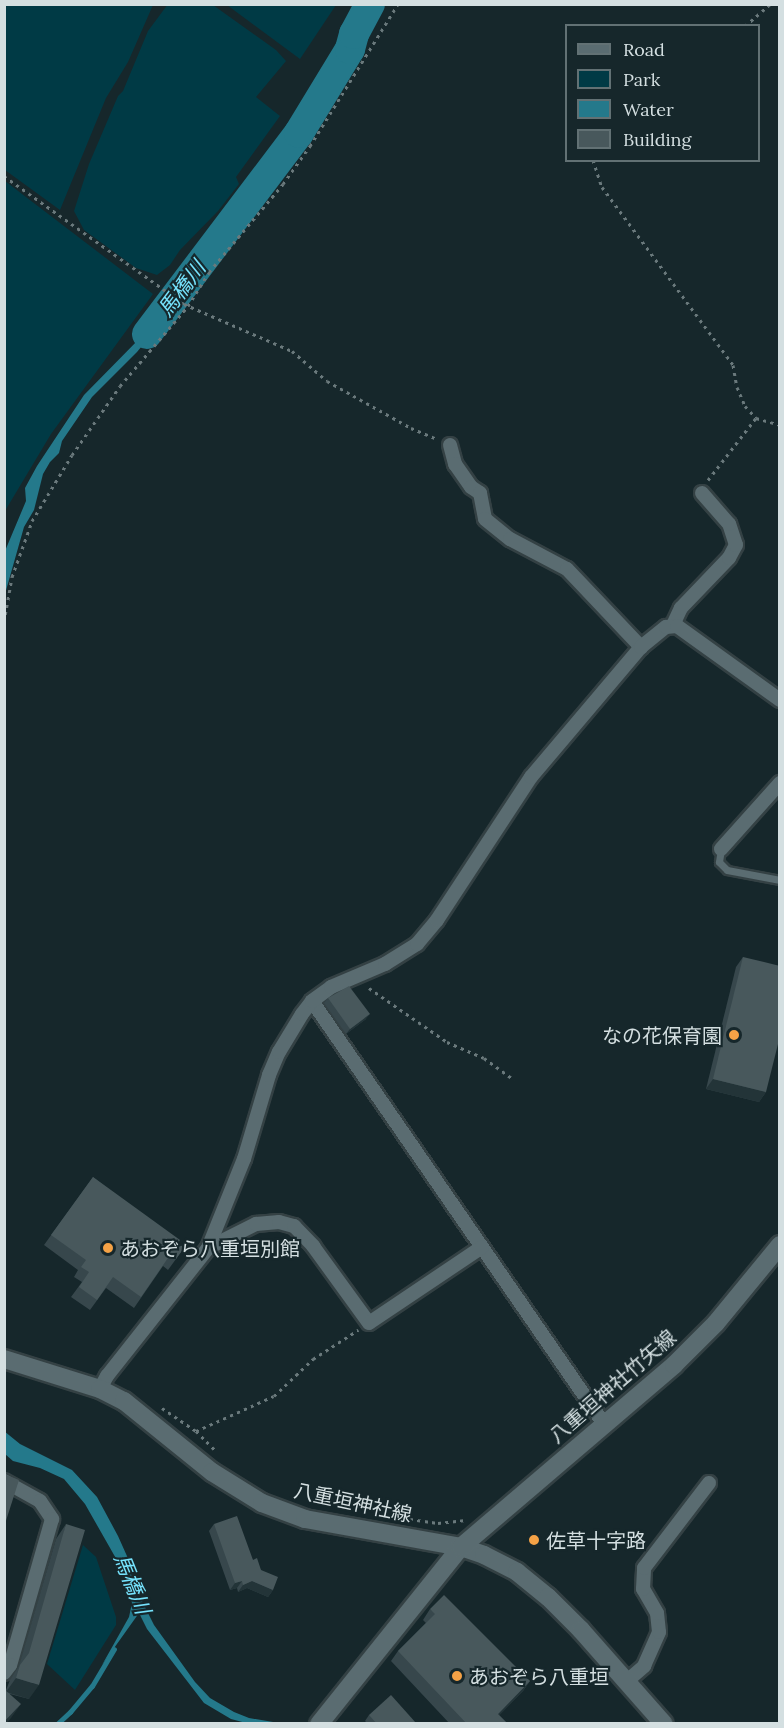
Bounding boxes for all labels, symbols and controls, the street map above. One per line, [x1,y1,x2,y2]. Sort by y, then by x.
legend [565,24,760,162]
text: Road [623,38,665,61]
text: Park [623,68,660,91]
text: Water [623,98,674,121]
text: Building [623,128,691,151]
water label: 馬橋川 [153,256,211,322]
place label: なの花保育園 [602,1023,722,1047]
marker: なの花保育園 [727,1028,741,1042]
place label: あおぞら八重垣別館 [120,1236,300,1260]
marker: あおぞら八重垣別館 [101,1241,115,1255]
street label: 八重垣神社竹矢線 [544,1324,680,1448]
street label: 八重垣神社線 [292,1478,414,1526]
place label: 佐草十字路 [546,1528,646,1552]
marker: 佐草十字路 [527,1533,541,1547]
water label: 馬橋川 [109,1550,155,1618]
place label: あおぞら八重垣 [469,1664,609,1688]
marker: あおぞら八重垣 [450,1669,464,1683]

